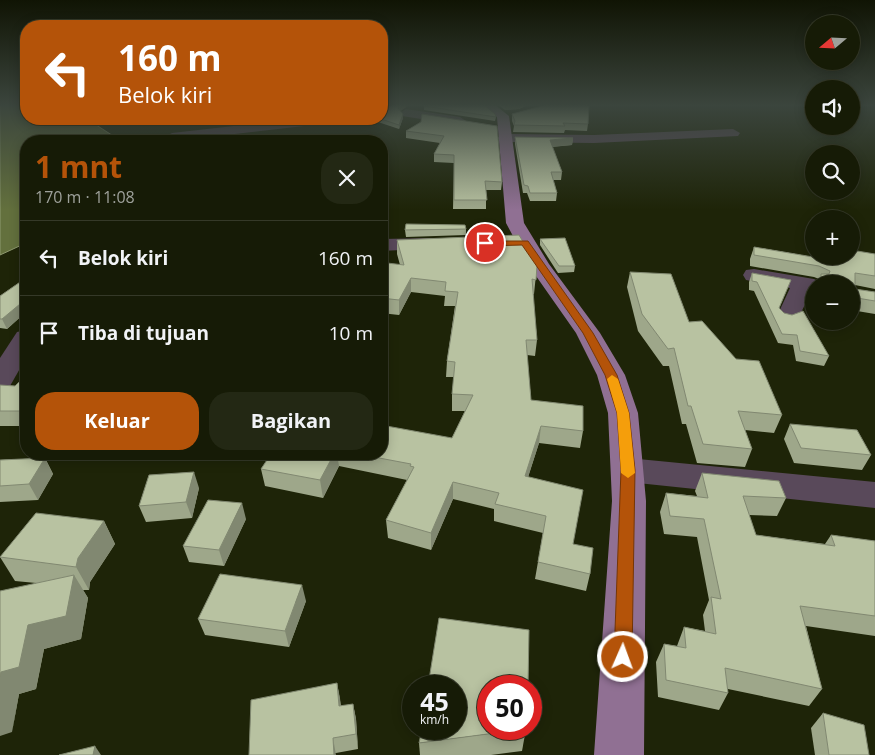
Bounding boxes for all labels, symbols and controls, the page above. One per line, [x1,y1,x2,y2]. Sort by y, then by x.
north arrow [805,15,860,70]
map controls [805,15,860,330]
text: 160 m [118,34,222,81]
icon: left [35,40,100,105]
text: Belok kiri [118,79,212,109]
button: sound [805,80,860,135]
button: search [805,145,860,200]
text: 1 mnt [35,146,122,187]
button: close [321,152,373,204]
text: 170 m · 11:08 [35,186,135,208]
button: + [805,210,860,265]
pin [464,222,506,264]
icon: arrive [471,229,499,257]
icon: left [35,244,63,272]
text: Belok kiri [78,245,168,271]
text: 160 m [318,245,373,271]
button: − [805,275,860,330]
icon: arrive [35,319,63,347]
text: Tiba di tujuan [78,320,209,346]
text: 10 m [329,320,373,346]
button: Keluar [35,392,199,450]
button: Bagikan [209,392,373,450]
position arrow [596,630,648,682]
speed limit sign: 50 [477,675,542,740]
text: 45 [420,684,449,718]
text: km/h [420,711,449,728]

